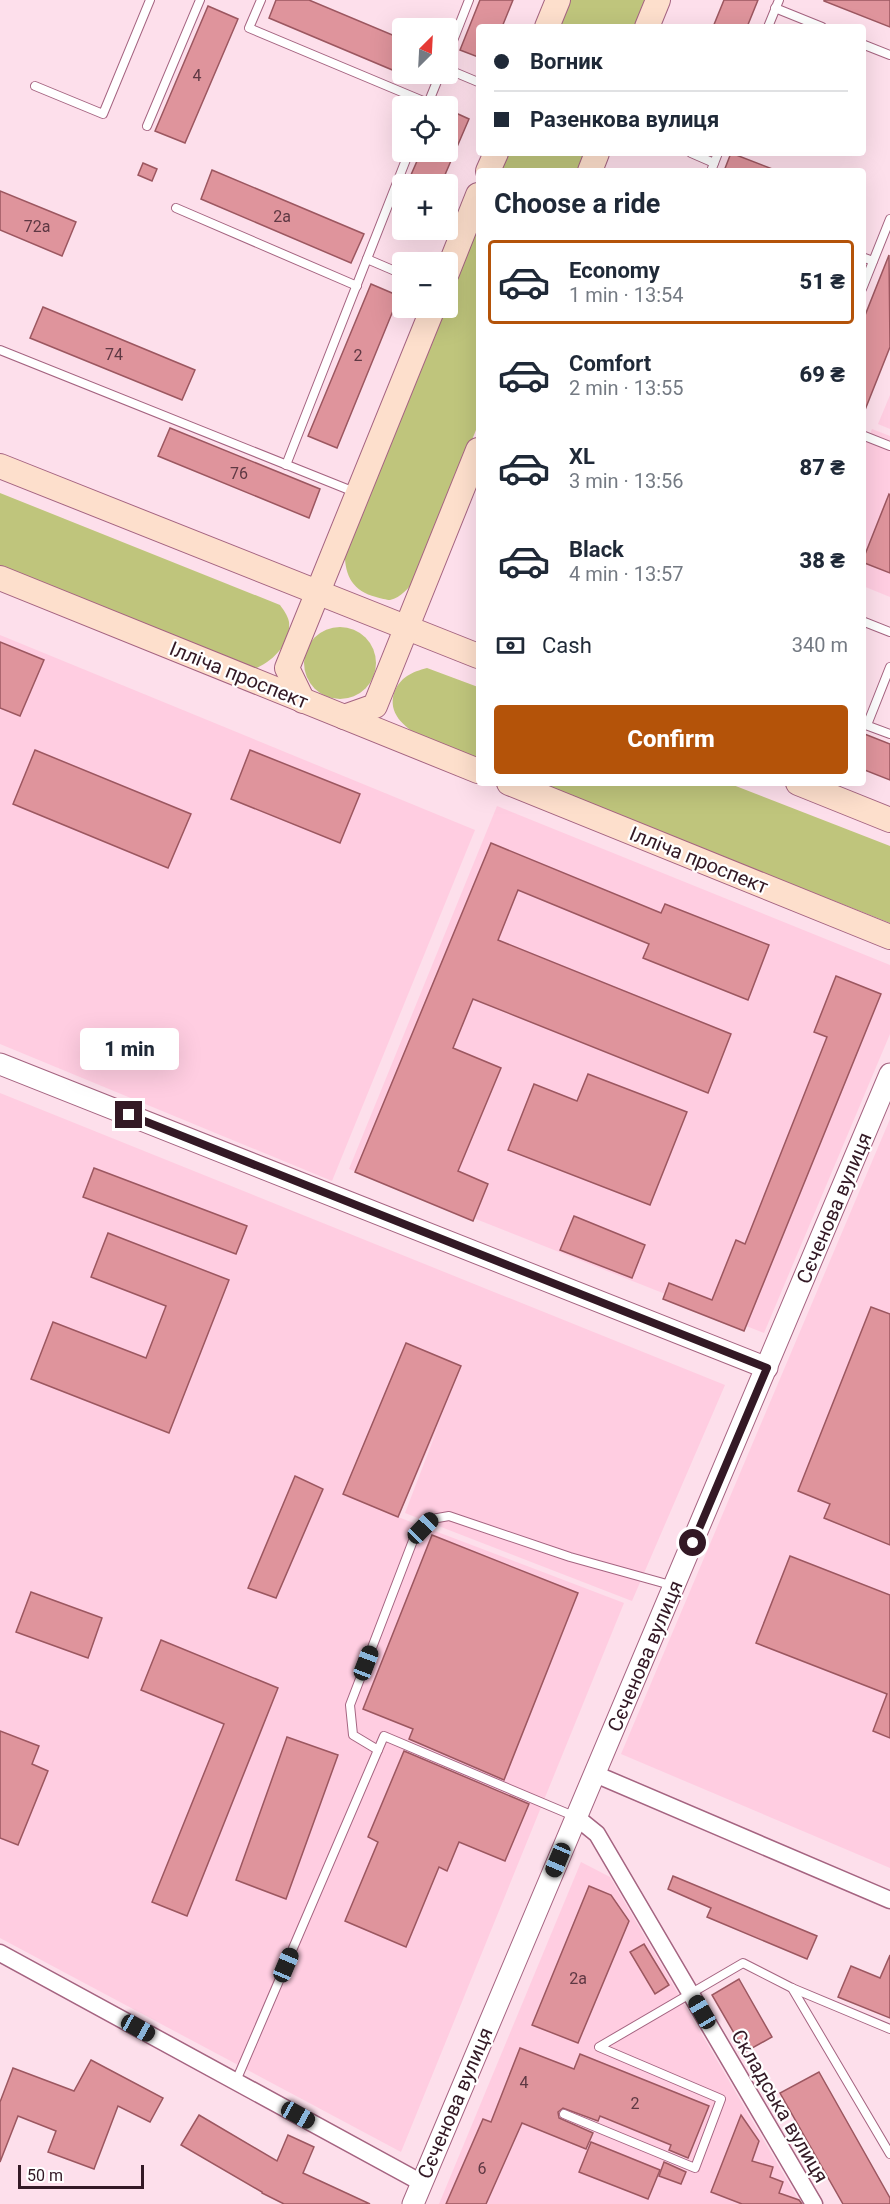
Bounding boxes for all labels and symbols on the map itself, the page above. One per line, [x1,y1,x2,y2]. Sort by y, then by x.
north arrow [392,18,458,84]
house number: 4 [193,66,202,85]
house number: 2а [273,207,291,226]
house number: 72а [24,217,50,236]
house number: 74 [105,345,123,364]
house number: 2 [354,346,363,365]
house number: 76 [230,464,248,483]
street label: Ілліча проспект [166,636,312,714]
street label: Ілліча проспект [626,821,772,899]
callout: 1 min [80,1028,178,1070]
route end [115,1101,142,1128]
street label: Сєченова вулиця [791,1129,877,1287]
car [404,1509,442,1547]
route start [679,1529,706,1556]
street label: Сєченова вулиця [602,1577,688,1735]
car [351,1643,381,1683]
car [543,1840,573,1880]
car [271,1945,301,1985]
house number: 2а [569,1969,587,1988]
car [685,1992,719,2032]
car [118,2011,158,2045]
street label: Сєченова вулиця [412,2024,498,2182]
street label: Складська вулиця [726,2025,834,2187]
house number: 4 [520,2073,529,2092]
house number: 2 [631,2094,640,2113]
car [278,2098,318,2132]
house number: 6 [478,2159,487,2178]
scale bar [18,2162,144,2190]

